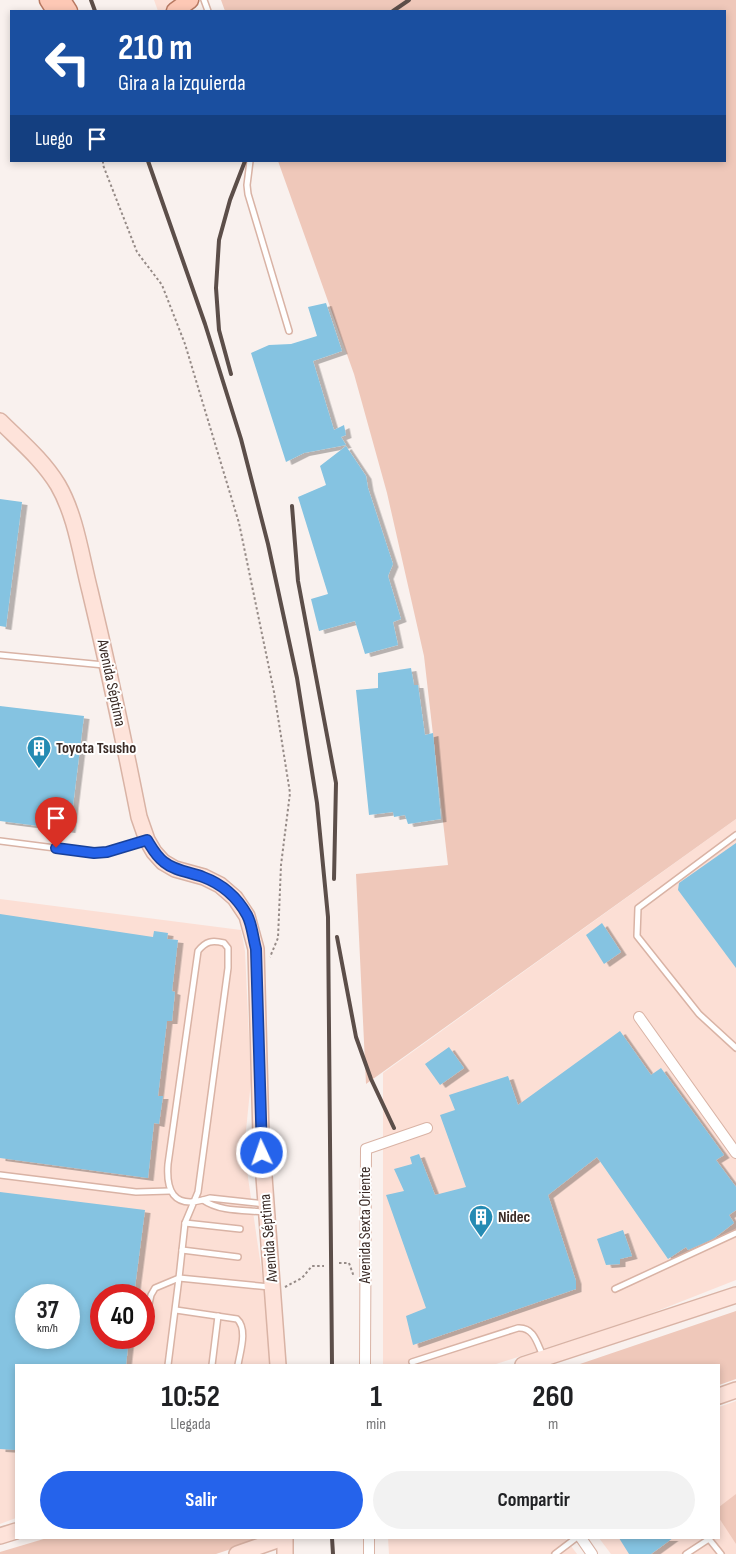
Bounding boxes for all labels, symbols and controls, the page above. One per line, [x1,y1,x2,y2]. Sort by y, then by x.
text: 210 m [118,27,192,70]
icon: left [35,30,100,95]
text: Gira a la izquierda [118,70,246,97]
icon: arrive [83,125,111,153]
text: Luego [35,128,73,151]
street label: Avenida Séptima [92,637,129,728]
building icon: Toyota Tsusho [26,735,52,769]
place label: Toyota Tsusho [56,739,136,758]
pin [35,797,77,848]
icon: arrive [42,804,70,832]
position arrow [235,1126,287,1178]
street label: Avenida Sexta Oriente [356,1167,375,1284]
street label: Avenida Séptima [256,1193,282,1284]
building icon: Nidec [468,1204,494,1238]
place label: Nidec [498,1208,531,1227]
speed limit sign: 40 [90,1284,155,1349]
text: 37 [36,1295,59,1326]
text: km/h [37,1321,58,1336]
text: 10:52 [161,1379,220,1415]
text: 1 [370,1379,382,1415]
text: 260 [532,1379,574,1415]
text: Llegada [170,1415,211,1434]
text: min [366,1415,386,1434]
text: m [548,1415,558,1434]
button: Salir [40,1471,363,1529]
button: Compartir [373,1471,695,1529]

